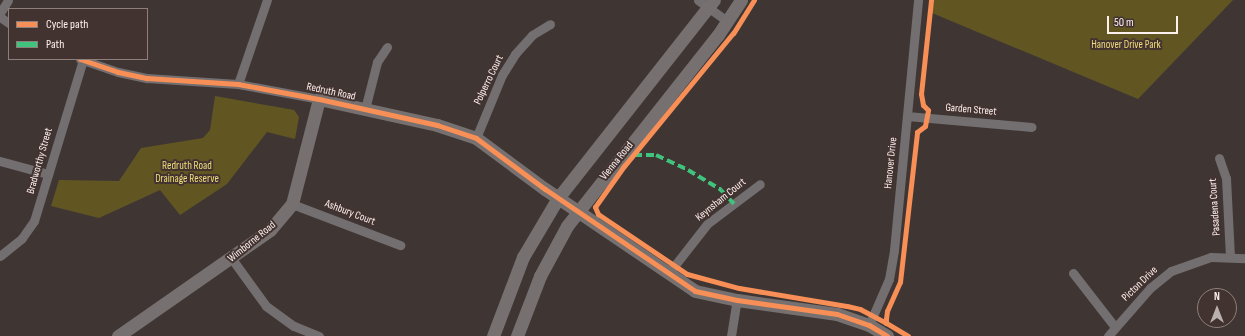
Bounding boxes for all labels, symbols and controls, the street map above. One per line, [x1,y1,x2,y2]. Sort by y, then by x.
legend [8,8,148,60]
scale bar [1109,8,1180,34]
text: 50 m [1114,15,1134,30]
text: Cycle path [46,17,88,32]
text: Path [46,37,64,52]
park label: Hanover Drive Park [1091,38,1161,52]
street label: Polperro Court [471,53,507,107]
street label: Redruth Road [305,80,357,104]
street label: Garden Street [945,101,997,119]
street label: Bradworthy Street [24,127,56,195]
street label: Hanover Drive [882,137,900,189]
street label: Vienna Road [598,139,636,183]
park label: Redruth Road Drainage Reserve [155,160,219,186]
street label: Keynsham Court [693,176,749,224]
street label: Pasadena Court [1206,178,1224,236]
street label: Ashbury Court [323,197,377,229]
street label: Wimborne Road [225,219,279,265]
street label: Picton Drive [1119,264,1161,304]
north arrow [1197,288,1237,328]
text: N [1214,290,1220,303]

